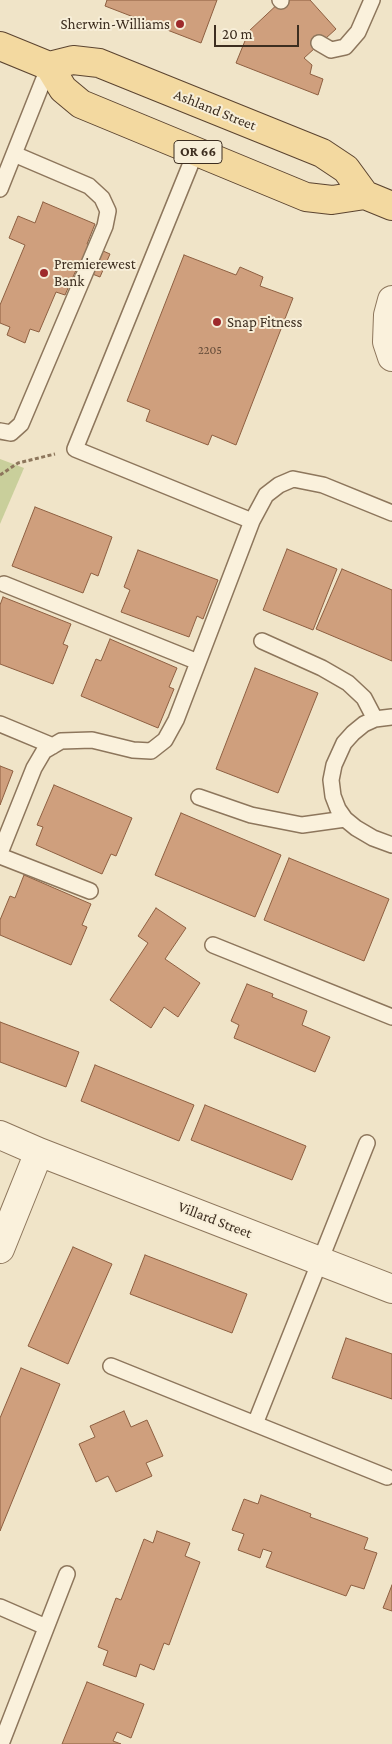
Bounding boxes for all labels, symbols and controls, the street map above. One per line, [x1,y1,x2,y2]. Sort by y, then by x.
place label: Sherwin-Williams [61,15,170,33]
scale bar [217,15,302,47]
marker: Sherwin-Williams [174,18,186,30]
text: 20 m [222,26,253,42]
street label: Ashland Street [171,85,259,135]
road number: OR 66 [174,140,222,163]
place label: Premierewest Bank [54,255,136,290]
marker: Premierewest Bank [38,267,50,279]
place label: Snap Fitness [227,313,302,331]
marker: Snap Fitness [211,316,223,328]
house number: 2205 [198,343,222,357]
street label: Villard Street [175,1198,255,1242]

